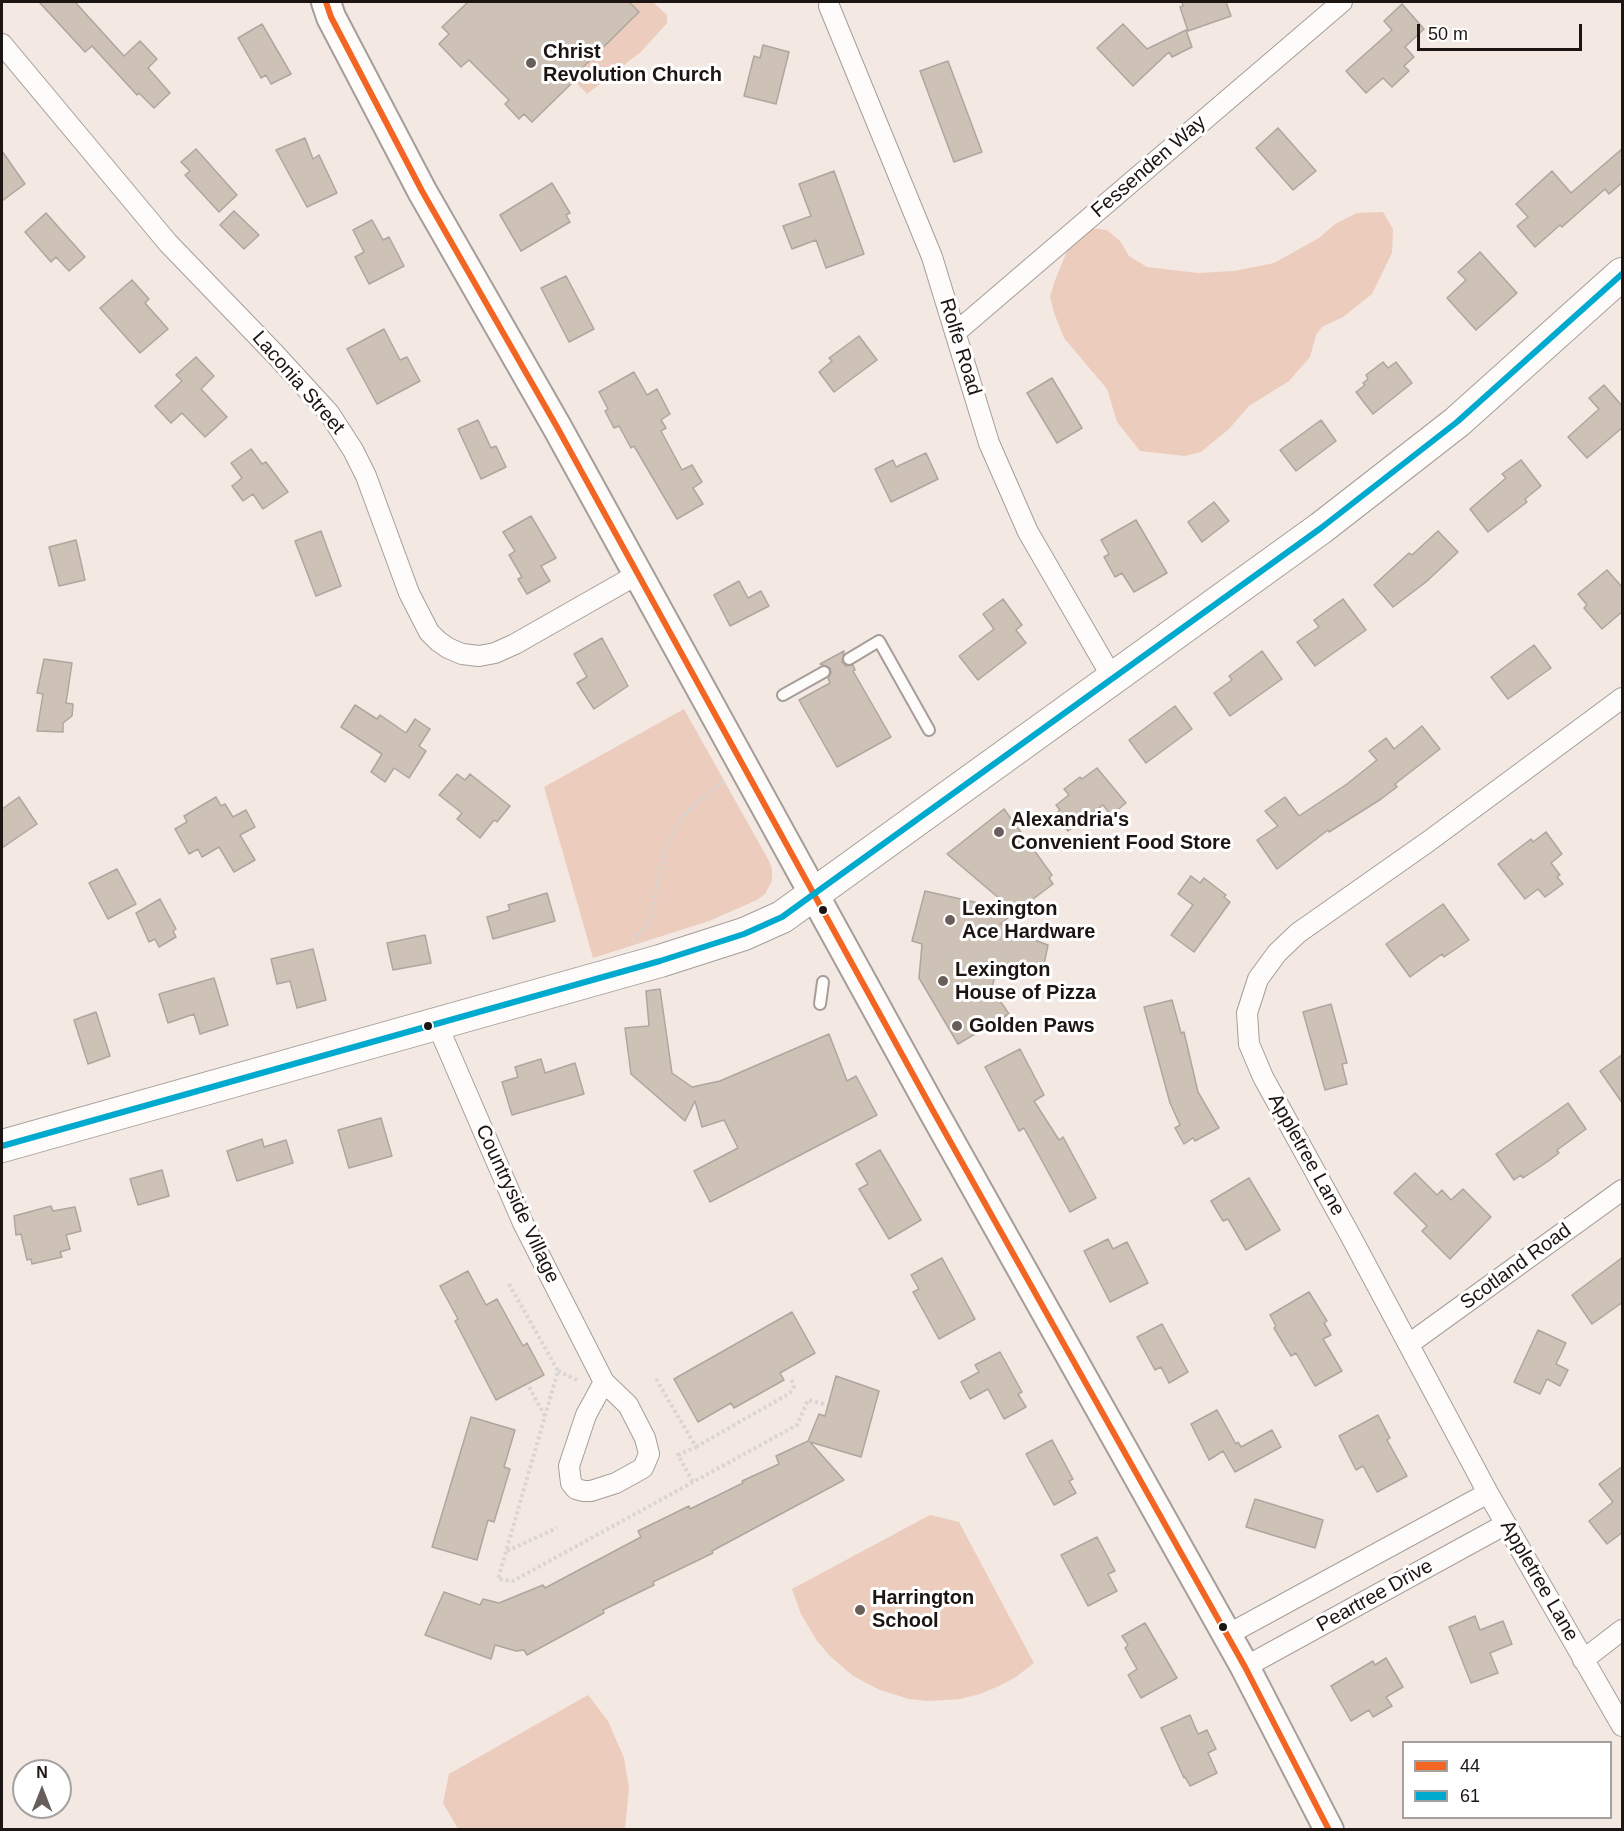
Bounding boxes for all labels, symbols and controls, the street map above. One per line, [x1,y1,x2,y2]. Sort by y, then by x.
scale bar [1420,12,1585,50]
text: 50 m [1428,24,1468,44]
place label: Christ Revolution Church [543,40,722,87]
marker: Christ Revolution Church [524,56,538,70]
street label: Fessenden Way [1087,111,1211,223]
street label: Rolfe Road [934,296,986,398]
street label: Laconia Street [247,326,349,440]
place label: Alexandria's Convenient Food Store [1011,808,1231,855]
marker: Alexandria's Convenient Food Store [992,825,1006,839]
place label: Lexington Ace Hardware [962,897,1095,944]
unlabelled marker [817,904,829,916]
marker: Lexington Ace Hardware [943,913,957,927]
place label: Lexington House of Pizza [955,958,1096,1005]
marker: Lexington House of Pizza [936,974,950,988]
place label: Golden Paws [969,1014,1095,1038]
marker: Golden Paws [950,1019,964,1033]
unlabelled marker [422,1020,434,1032]
street label: Appletree Lane [1263,1090,1349,1220]
street label: Countryside Village [470,1121,564,1287]
street label: Scotland Road [1456,1219,1576,1315]
street label: Appletree Lane [1495,1516,1583,1646]
street label: Peartree Drive [1313,1554,1437,1638]
place label: Harrington School [872,1586,974,1633]
marker: Harrington School [853,1603,867,1617]
unlabelled marker [1217,1621,1229,1633]
legend [1402,1741,1612,1819]
text: 44 [1460,1756,1480,1776]
north arrow [12,1759,72,1819]
text: N [36,1764,48,1781]
text: 61 [1460,1786,1480,1806]

